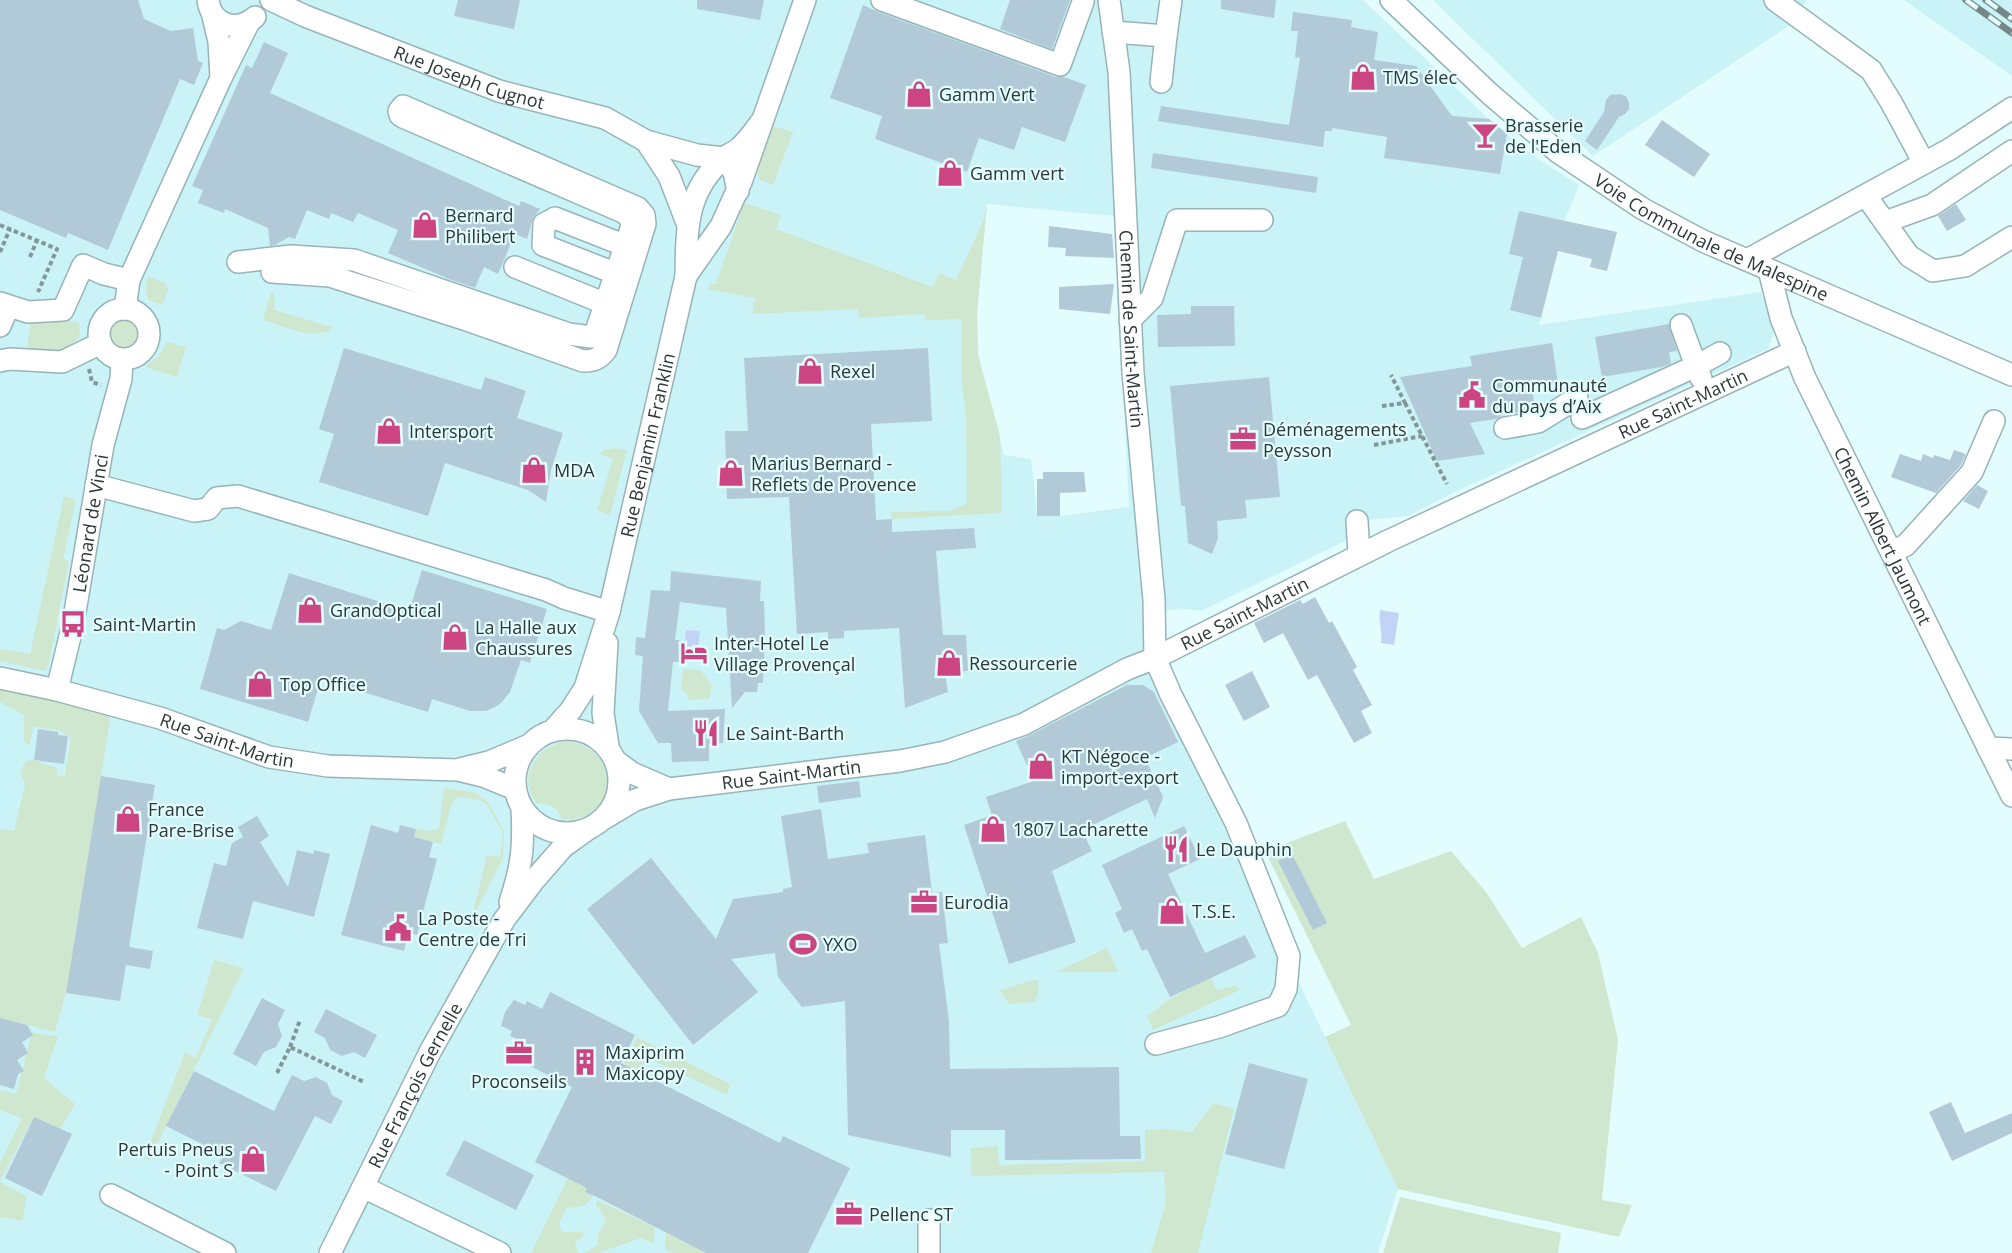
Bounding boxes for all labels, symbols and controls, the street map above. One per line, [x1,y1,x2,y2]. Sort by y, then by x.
street label: Rue Joseph Cugnot [390,39,547,114]
shop icon: TMS élec [1348,62,1378,92]
place label: TMS élec [1383,65,1457,89]
shop icon: Gamm Vert [904,79,934,109]
place label: Gamm Vert [939,82,1035,106]
place label: Brasserie de l'Eden [1505,113,1583,158]
bar icon: Brasserie de l'Eden [1470,120,1500,150]
shop icon: Gamm vert [935,158,965,188]
place label: Gamm vert [970,161,1064,185]
street label: Voie Communale de Malespine [1590,168,1832,306]
place label: Bernard Philibert [445,203,515,248]
shop icon: Bernard Philibert [410,210,440,240]
street label: Chemin de Saint-Martin [1114,229,1150,429]
street label: Rue Benjamin Franklin [615,350,680,540]
shop icon: Rexel [795,356,825,386]
place label: Rexel [830,359,875,383]
street label: Rue Saint-Martin [1614,363,1751,444]
place label: Communauté du pays d’Aix [1492,373,1607,418]
public building icon: Communauté du pays d’Aix [1457,380,1487,410]
shop icon: Intersport [374,416,404,446]
place label: Déménagements Peysson [1263,417,1407,462]
place label: Intersport [409,419,493,443]
office icon: Déménagements Peysson [1228,424,1258,454]
street label: Chemin Albert Jaumont [1829,443,1937,629]
place label: Marius Bernard - Reflets de Provence [751,451,916,496]
street label: Léonard de Vinci [66,452,113,594]
shop icon: MDA [519,455,549,485]
place label: MDA [554,458,595,482]
shop icon: Marius Bernard - Reflets de Provence [716,458,746,488]
street label: Rue Saint-Martin [1176,571,1312,655]
shop icon: GrandOptical [295,595,325,625]
place label: GrandOptical [330,598,442,622]
bus stop icon: Saint-Martin [58,609,88,639]
place label: Saint-Martin [93,612,196,636]
place label: La Halle aux Chaussures [475,615,577,660]
shop icon: La Halle aux Chaussures [440,622,470,652]
place label: Inter-Hotel Le Village Provençal [714,631,855,676]
hotel icon: Inter-Hotel Le Village Provençal [679,638,709,668]
shop icon: Ressourcerie [934,648,964,678]
place label: Ressourcerie [969,651,1077,675]
shop icon: Top Office [245,669,275,699]
place label: Top Office [280,672,366,696]
street label: Rue Saint-Martin [157,707,296,773]
restaurant icon: Le Saint-Barth [691,718,721,748]
place label: Le Saint-Barth [726,721,844,745]
place label: KT Négoce - import-export [1061,744,1179,789]
shop icon: KT Négoce - import-export [1026,751,1056,781]
street label: Rue Saint-Martin [720,754,862,795]
place label: France Pare-Brise [148,797,234,842]
shop icon: France Pare-Brise [113,804,143,834]
shop icon: 1807 Lacharette [978,814,1008,844]
place label: 1807 Lacharette [1013,817,1148,841]
restaurant icon: Le Dauphin [1161,834,1191,864]
place label: Le Dauphin [1196,837,1292,861]
office icon: Eurodia [909,887,939,917]
place label: Eurodia [944,890,1009,914]
shop icon: T.S.E. [1157,896,1187,926]
place label: T.S.E. [1192,899,1236,923]
place label: La Poste - Centre de Tri [418,906,527,951]
public building icon: La Poste - Centre de Tri [383,913,413,943]
sports icon: YXO [788,929,818,959]
place label: YXO [823,932,857,956]
street label: Rue François Gernelle [362,998,467,1172]
office icon: Proconseils [504,1038,534,1068]
place label: Maxiprim Maxicopy [605,1040,686,1085]
building icon: Maxiprim Maxicopy [570,1047,600,1077]
place label: Proconseils [471,1069,567,1093]
place label: Pertuis Pneus - Point S [118,1137,233,1182]
shop icon: Pertuis Pneus - Point S [238,1144,268,1174]
office icon: Pellenc ST [834,1199,864,1229]
place label: Pellenc ST [869,1202,953,1226]

